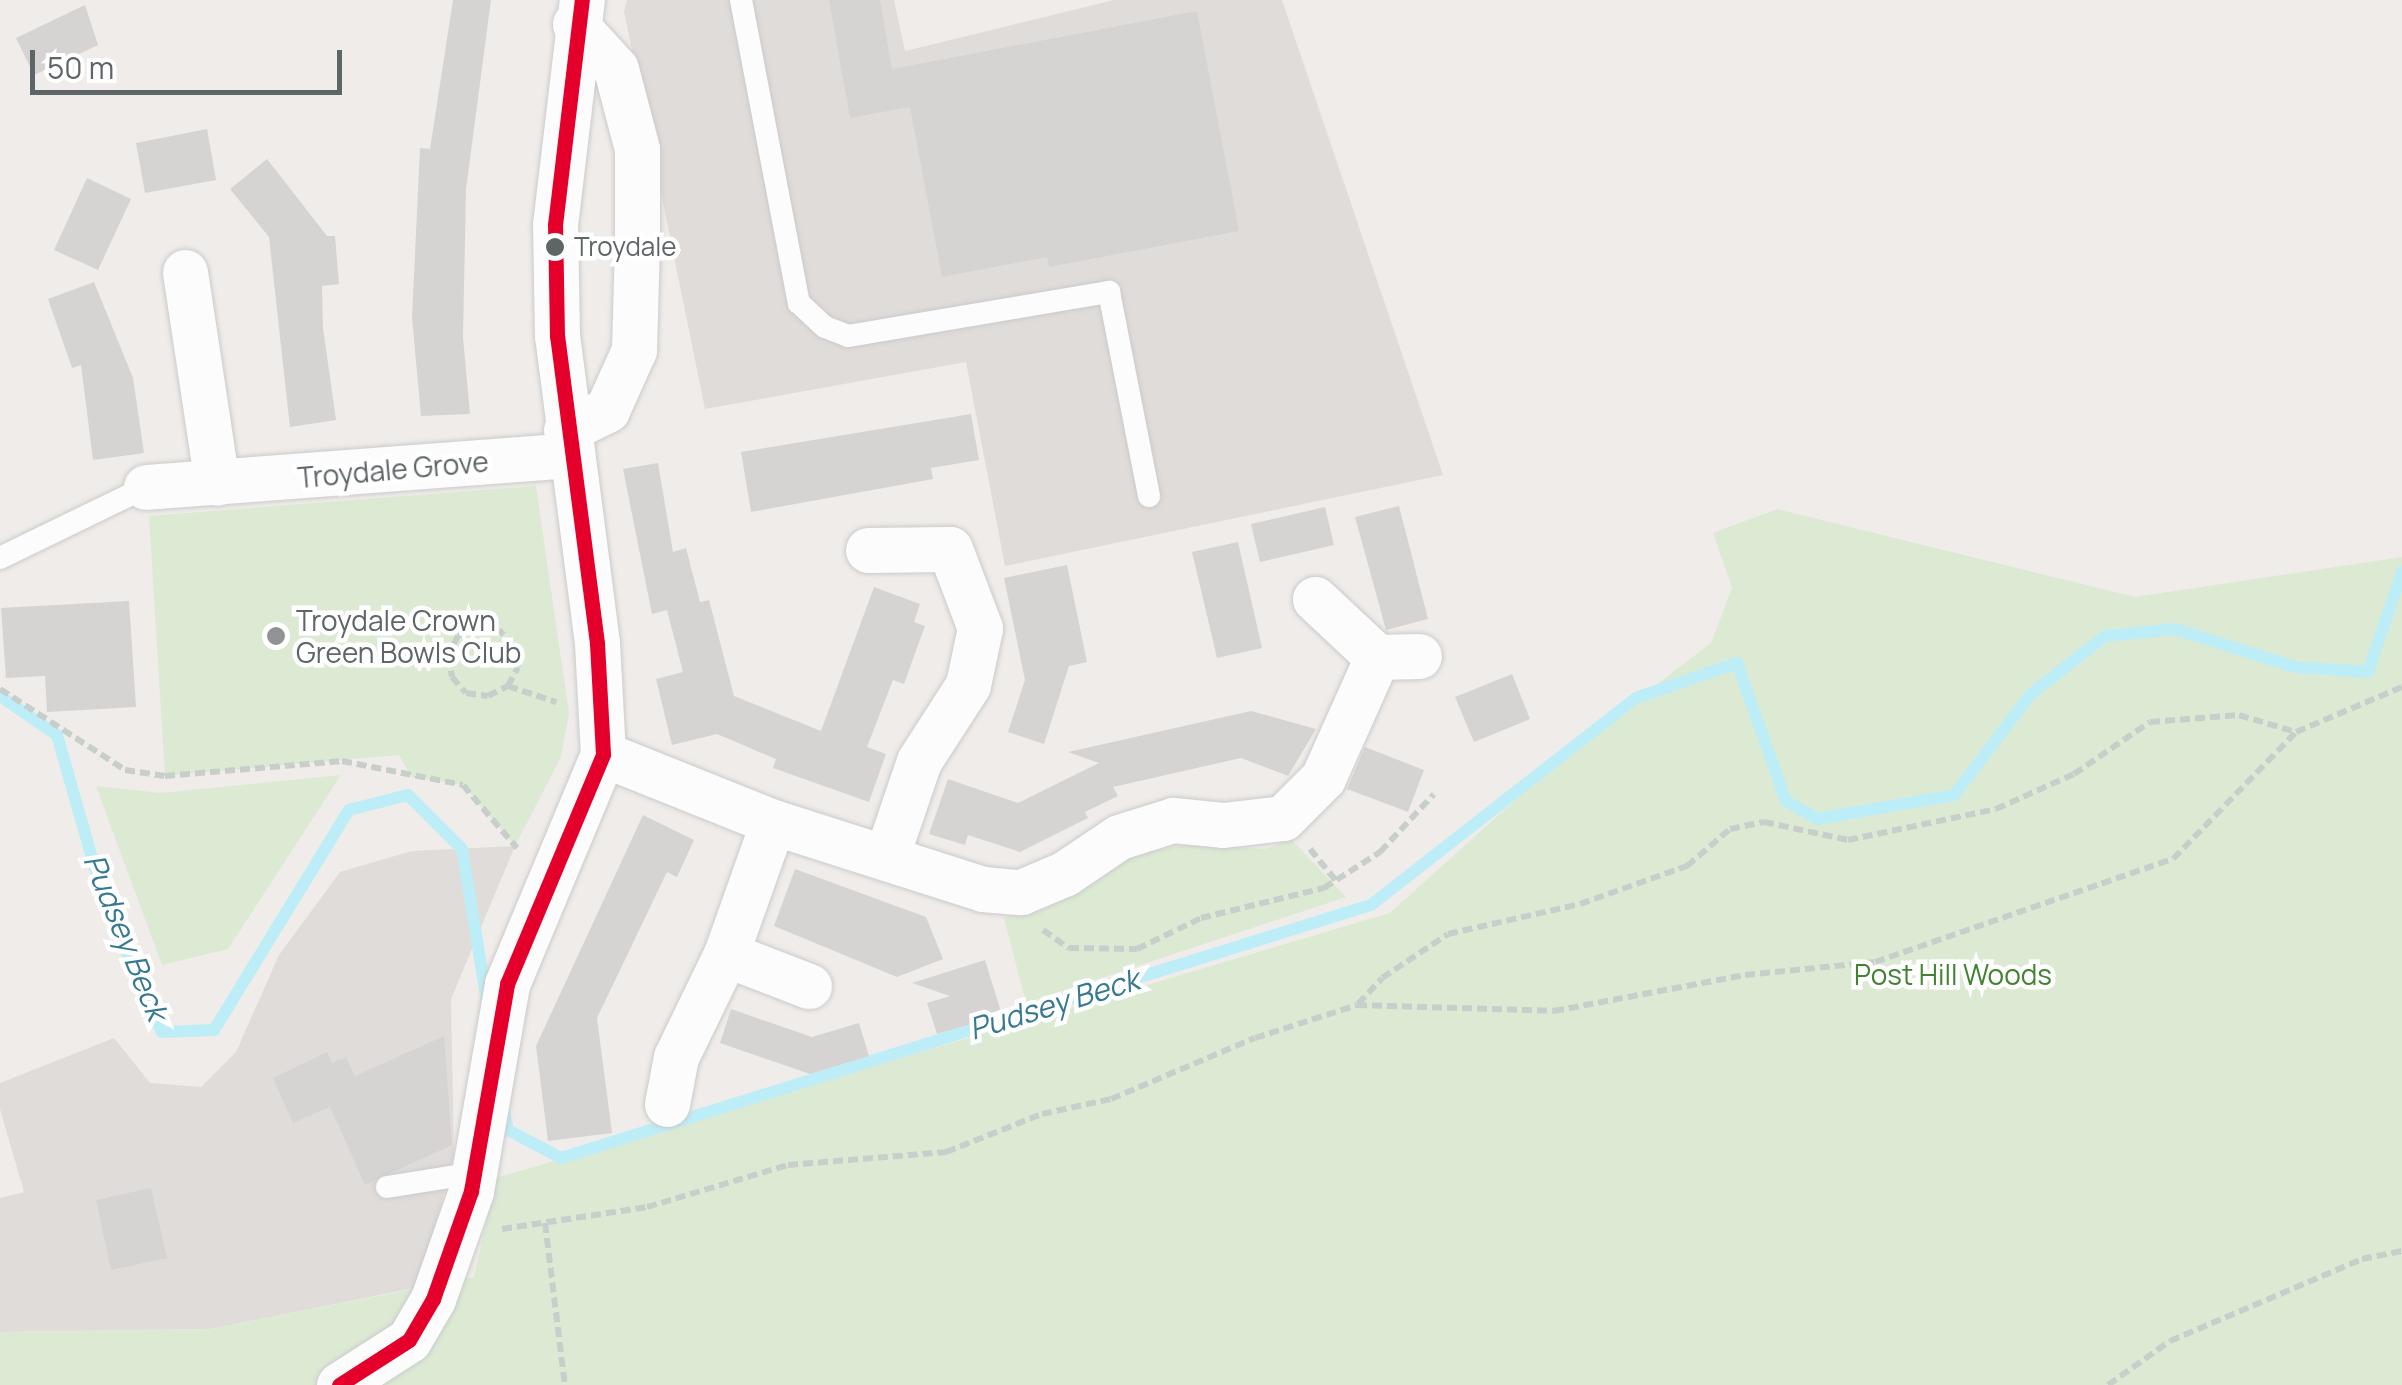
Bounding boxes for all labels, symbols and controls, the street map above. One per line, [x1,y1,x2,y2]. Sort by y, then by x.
scale bar [35,30,348,92]
text: 50 m [47,47,114,88]
place label: Troydale [574,231,676,263]
marker: Troydale [545,237,565,257]
street label: Troydale Grove [296,444,490,494]
place label: Troydale Crown Green Bowls Club [296,603,521,669]
marker: Troydale Crown Green Bowls Club [265,625,287,647]
water label: Pudsey Beck [76,849,176,1025]
park label: Post Hill Woods [1854,957,2052,991]
water label: Pudsey Beck [965,961,1143,1047]

